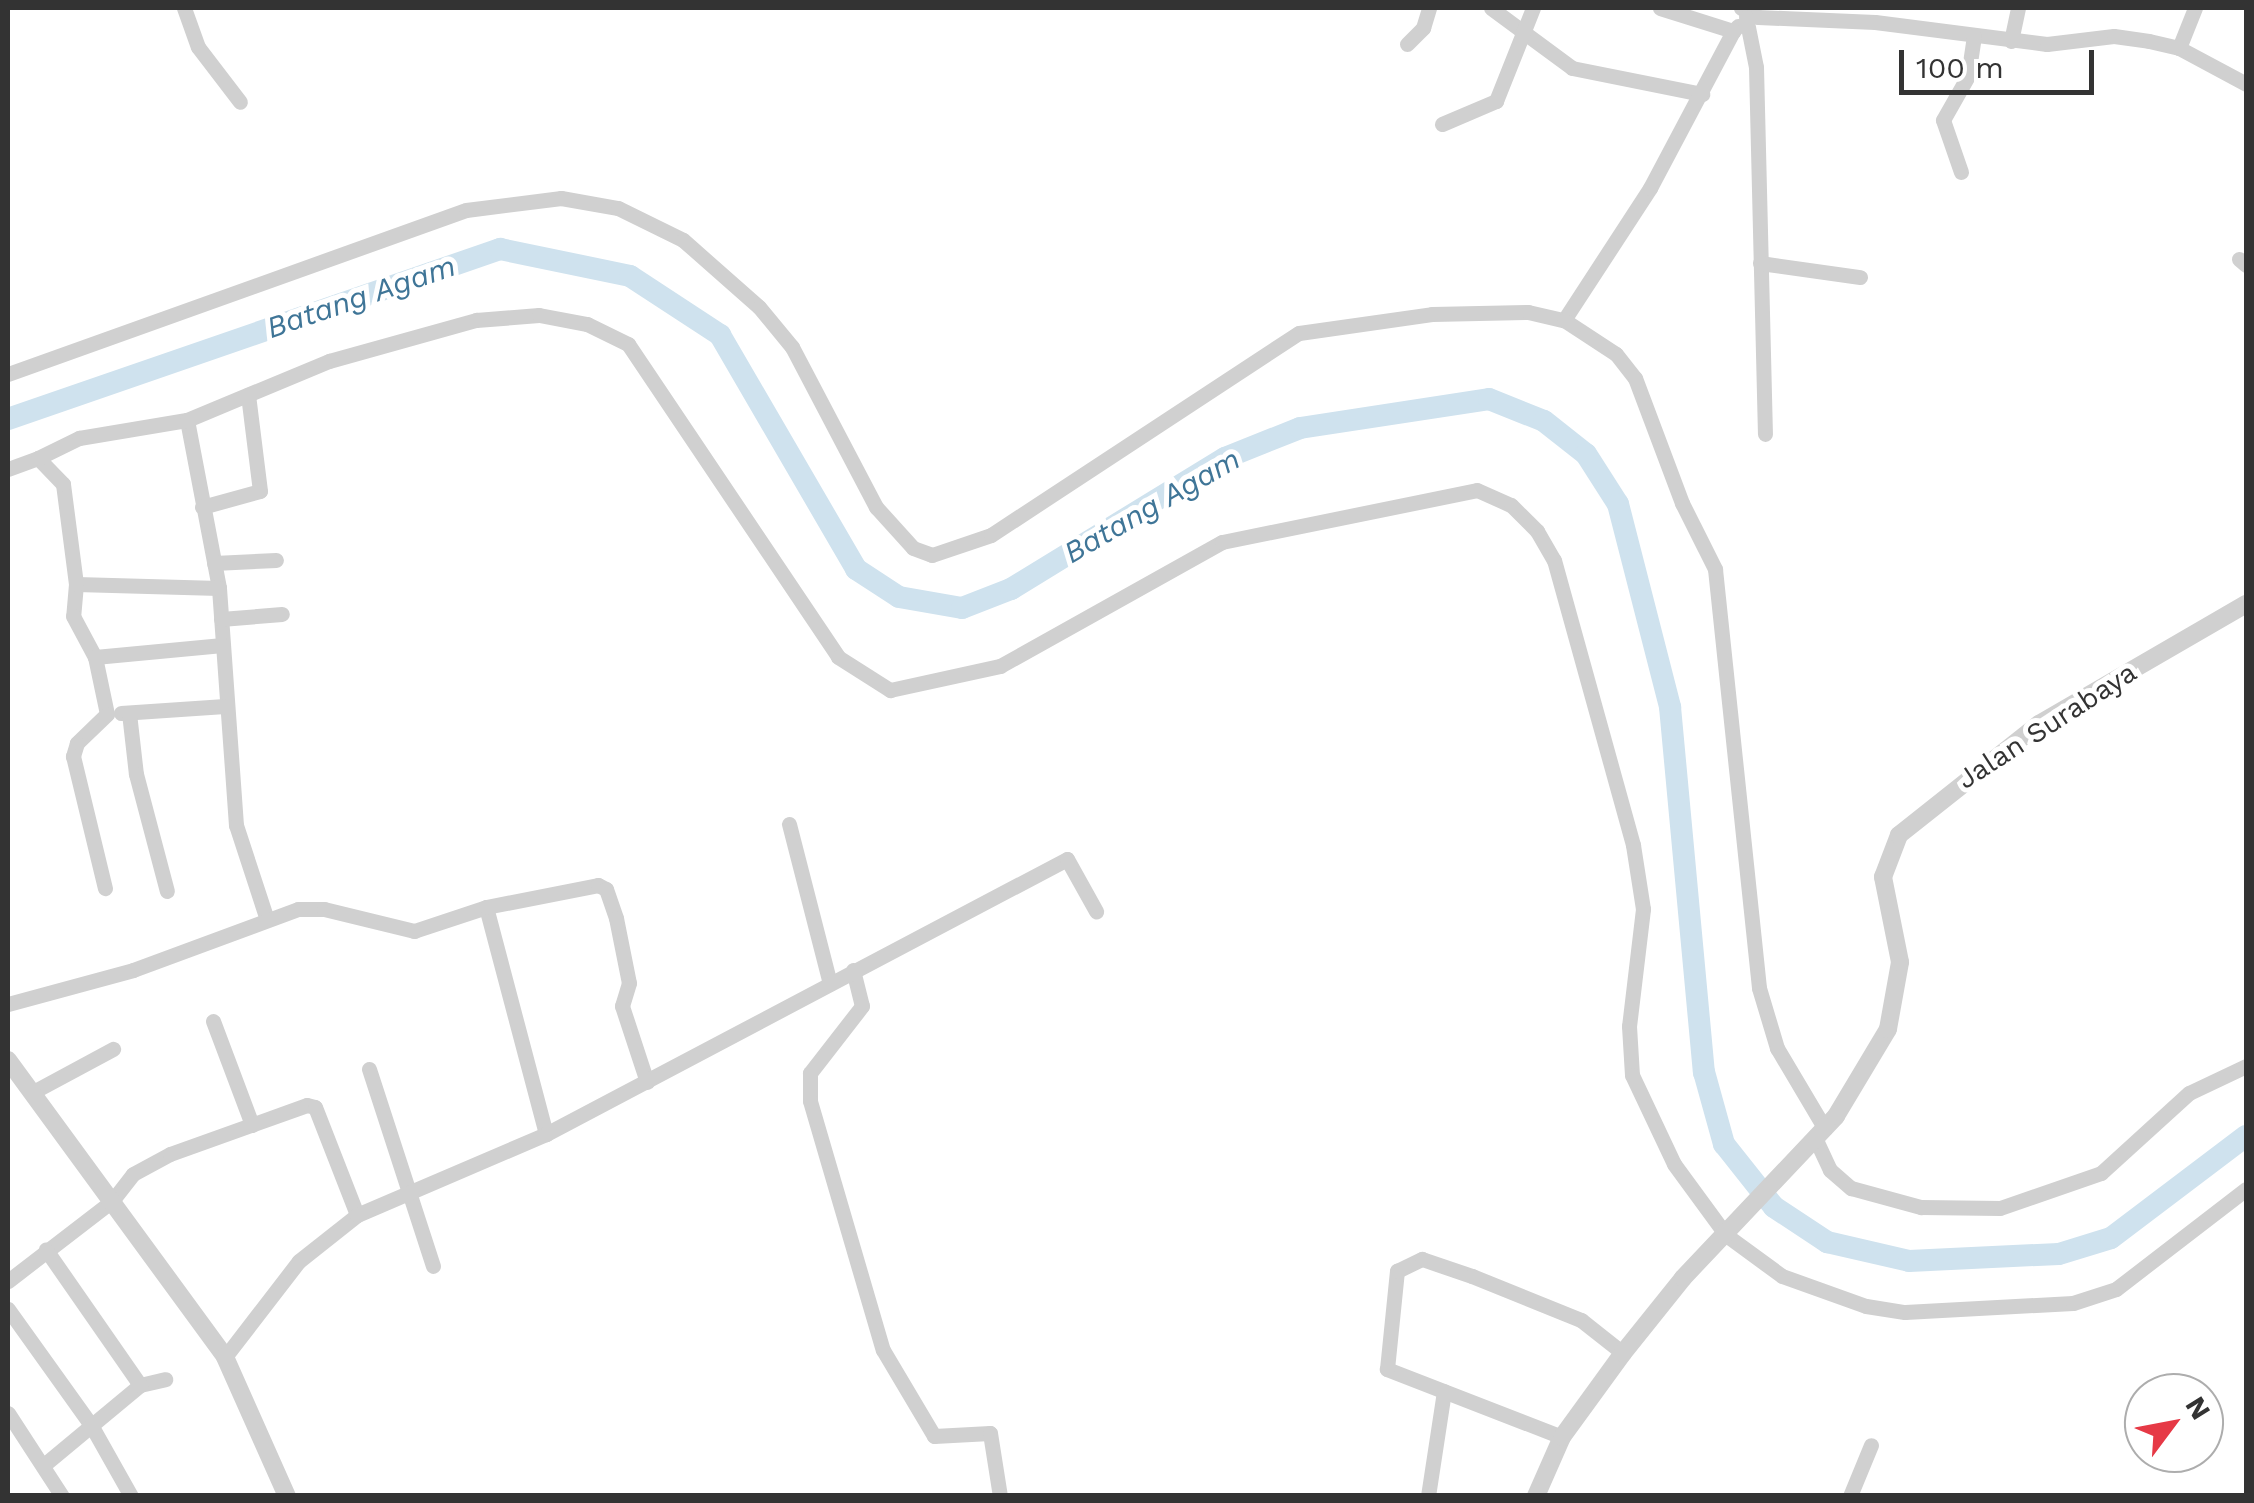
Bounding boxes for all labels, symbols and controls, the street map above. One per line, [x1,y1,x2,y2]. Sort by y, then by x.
scale bar [1904,30,2099,92]
text: 100 m [1916,50,2004,85]
water label: Batang Agam [261,248,461,346]
water label: Batang Agam [1057,441,1247,571]
street label: Jalan Surabaya [1951,656,2143,796]
north arrow [2124,1373,2224,1473]
text: N [2179,1390,2218,1425]

